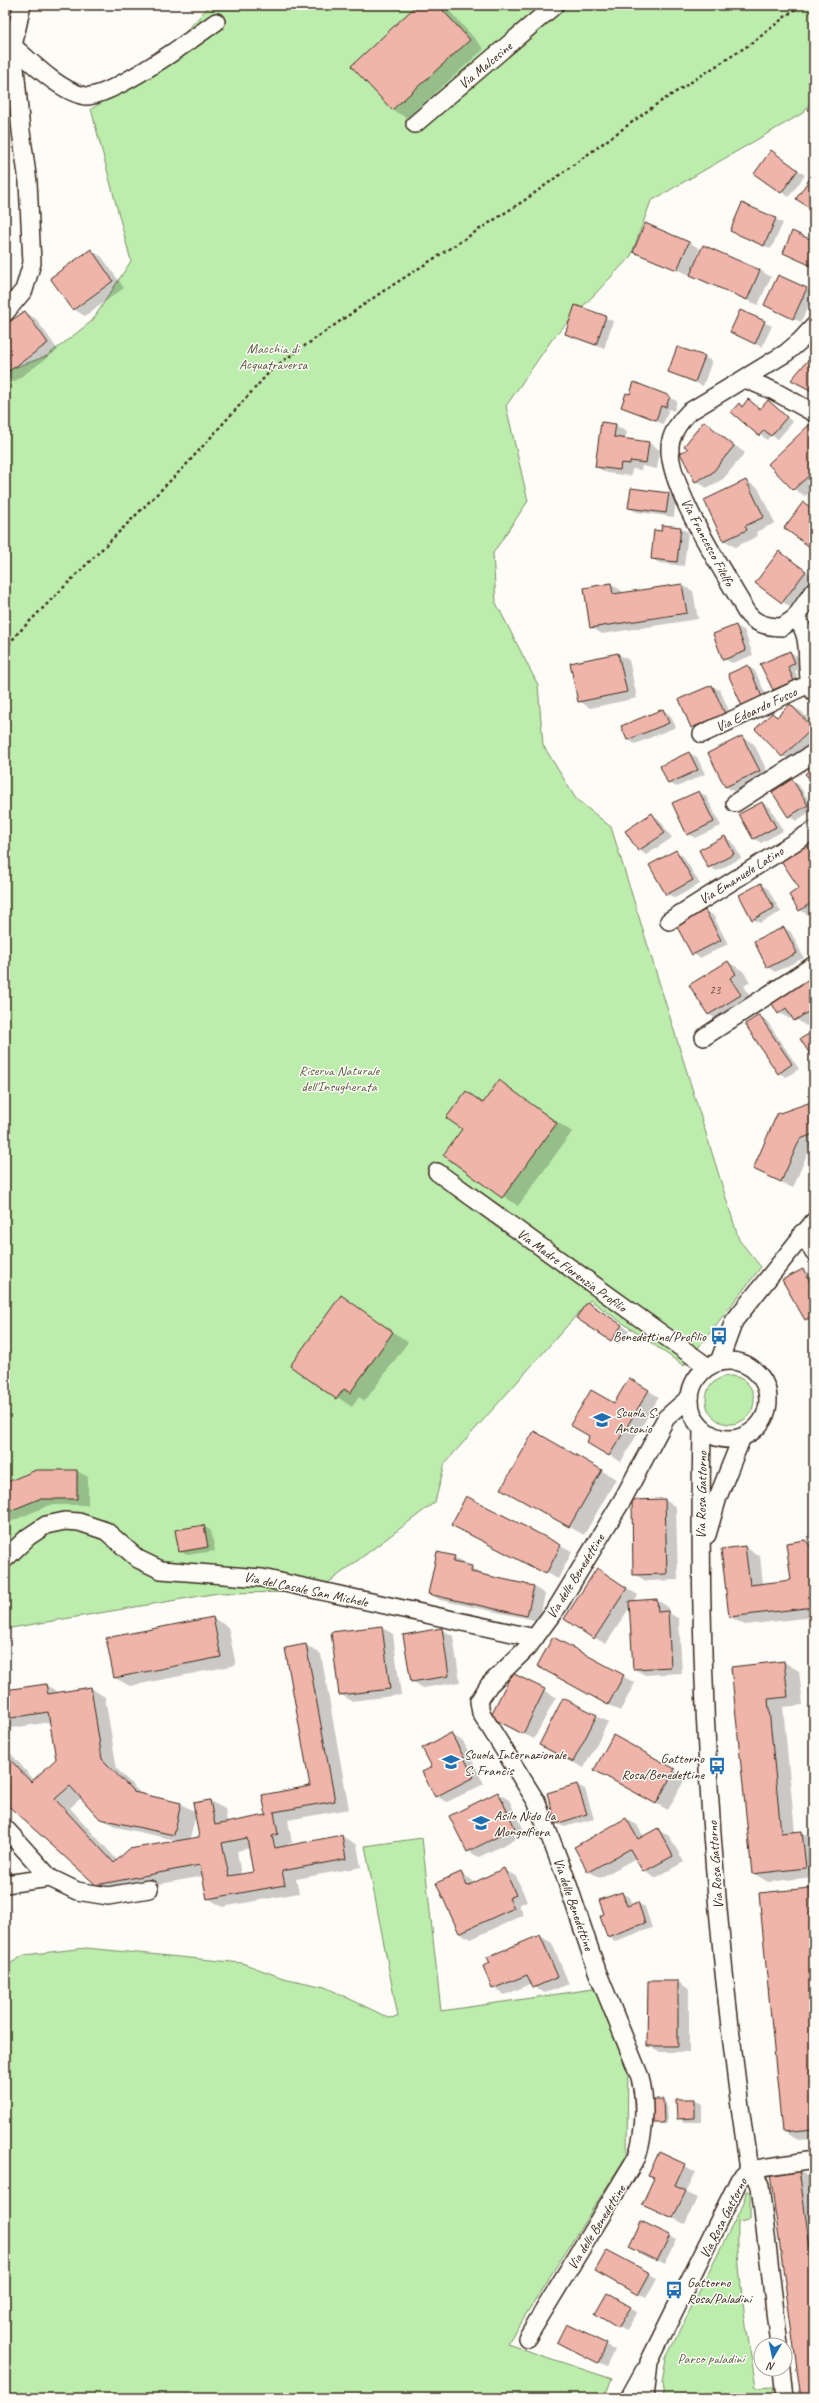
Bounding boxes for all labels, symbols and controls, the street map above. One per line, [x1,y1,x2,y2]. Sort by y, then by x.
street label: Via Malcesine [455,37,517,93]
park label: Macchia di Acquatraversa [239,340,308,373]
street label: Via Francesco Filelfo [677,495,739,591]
street label: Via Edoardo Fusco [713,683,800,736]
street label: Via Emanuele Latino [696,842,788,908]
house number: 23 [710,982,722,998]
park label: Riserva Naturale dell'Insugherata [299,1062,381,1095]
street label: Via Madre Florenzia Profilio [514,1225,631,1317]
bus stop icon: Benedettine/Profilio [709,1326,729,1346]
place label: Benedettine/Profilio [613,1328,707,1345]
place label: Scuola S. Antonio [615,1404,658,1437]
school or university icon: Scuola S. Antonio [592,1410,612,1430]
street label: Via Rosa Gattorno [692,1450,711,1539]
street label: Via delle Benedettine [543,1530,609,1622]
street label: Via del Casale San Michele [242,1568,371,1611]
place label: Scuola Internazionale S. Francis [464,1746,567,1779]
place label: Gattorno Rosa/Benedettine [621,1750,705,1783]
school or university icon: Scuola Internazionale S. Francis [441,1752,461,1772]
bus stop icon: Gattorno Rosa/Benedettine [707,1756,727,1776]
place label: Asilo Nido La Mongolfiera [494,1807,557,1840]
school or university icon: Asilo Nido La Mongolfiera [471,1813,491,1833]
street label: Via Rosa Gattorno [704,1820,727,1909]
street label: Via delle Benedettine [550,1856,598,1954]
street label: Via Rosa Gattorno [696,2174,751,2261]
street label: Via delle Benedettine [564,2181,630,2273]
place label: Gattorno Rosa/Paladini [687,2274,754,2307]
bus stop icon: Gattorno Rosa/Paladini [664,2280,684,2300]
north arrow [753,2337,793,2377]
park label: Parco paladini [678,2350,747,2367]
text: N [765,2359,776,2374]

